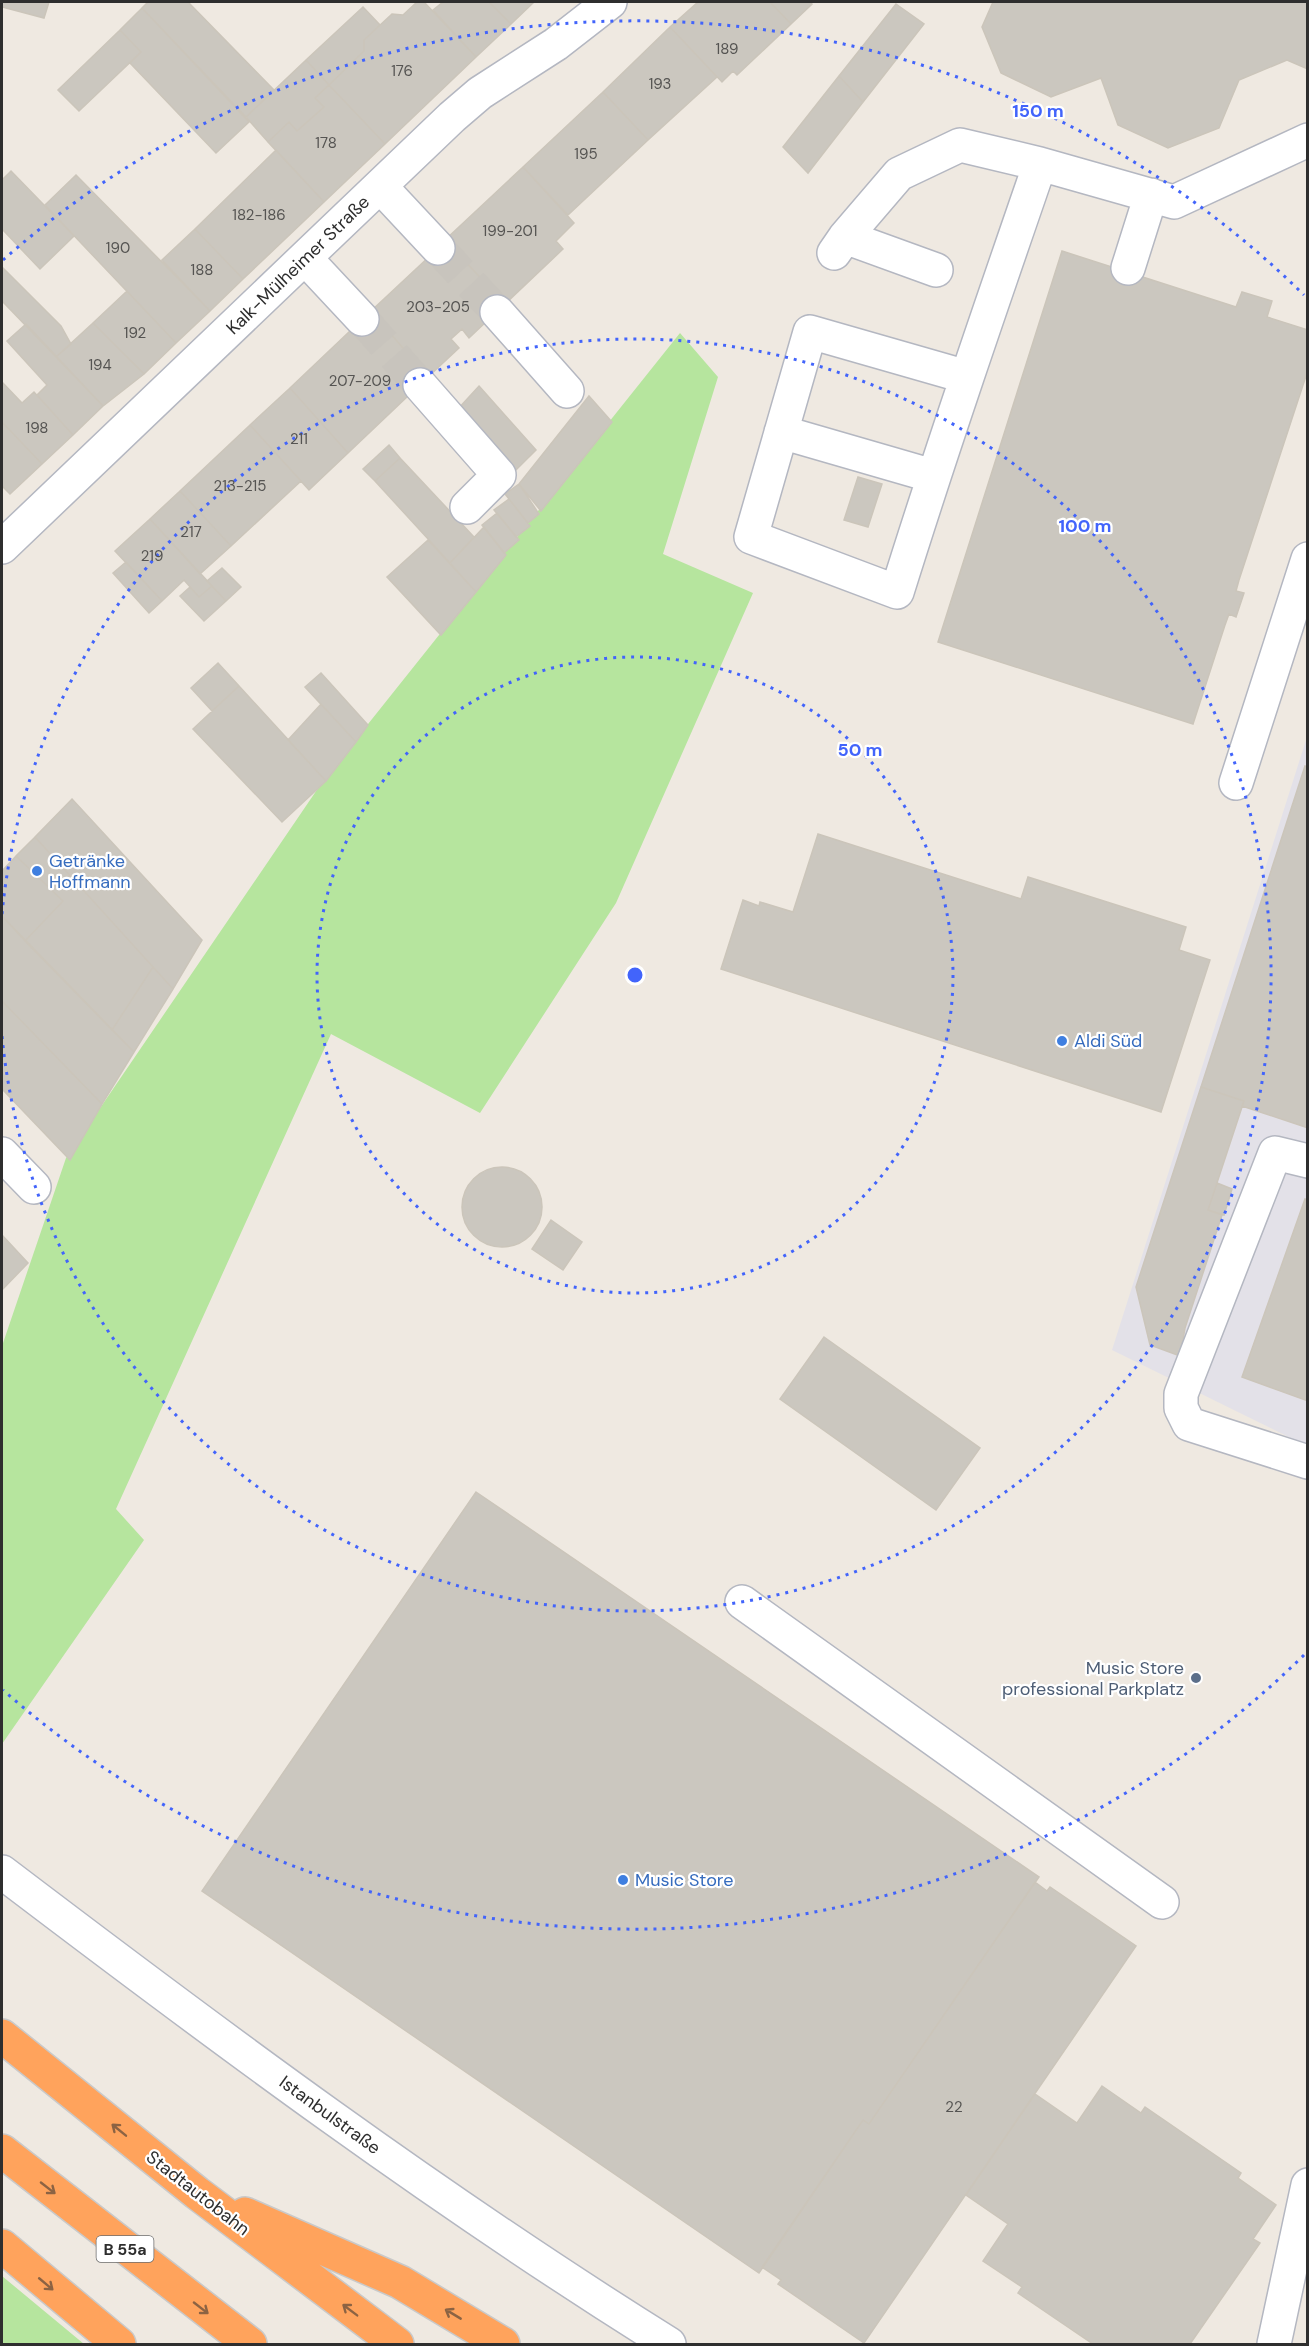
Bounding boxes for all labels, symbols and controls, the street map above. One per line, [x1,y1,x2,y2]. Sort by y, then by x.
house number: 189 [716,39,738,59]
house number: 176 [391,61,413,81]
house number: 193 [649,74,671,94]
text: 150 m [1012,99,1064,123]
house number: 178 [315,133,337,153]
house number: 195 [574,144,598,164]
street label: Kalk-Mülheimer Straße [221,190,375,340]
house number: 182-186 [232,205,286,225]
house number: 199-201 [482,221,538,241]
house number: 190 [106,238,130,258]
house number: 188 [191,260,213,280]
house number: 203-205 [406,297,470,317]
house number: 192 [124,323,146,343]
house number: 194 [88,355,112,375]
house number: 207-209 [329,371,391,391]
house number: 198 [26,418,48,438]
house number: 211 [290,429,308,449]
house number: 213-215 [214,476,266,496]
text: 100 m [1058,514,1112,538]
house number: 217 [180,522,202,542]
house number: 219 [141,546,163,566]
text: 50 m [837,738,883,762]
place label: Getränke Hoffmann [49,849,131,894]
marker: Getränke Hoffmann [30,864,44,878]
centre of rings [625,965,645,985]
place label: Aldi Süd [1074,1029,1142,1053]
marker: Aldi Süd [1055,1034,1069,1048]
place label: Music Store professional Parkplatz [1002,1656,1184,1701]
marker: Music Store professional Parkplatz [1189,1671,1203,1685]
place label: Music Store [635,1868,733,1892]
marker: Music Store [616,1873,630,1887]
street label: Istanbulstraße [275,2070,385,2160]
house number: 22 [945,2097,963,2117]
one-way arrow [111,2124,127,2137]
street label: Stadtautobahn [141,2145,255,2241]
one-way arrow [39,2181,55,2194]
road number: B 55a [96,2236,154,2262]
one-way arrow [38,2277,54,2290]
one-way arrow [193,2301,209,2314]
one-way arrow [343,2304,359,2316]
one-way arrow [445,2308,462,2320]

